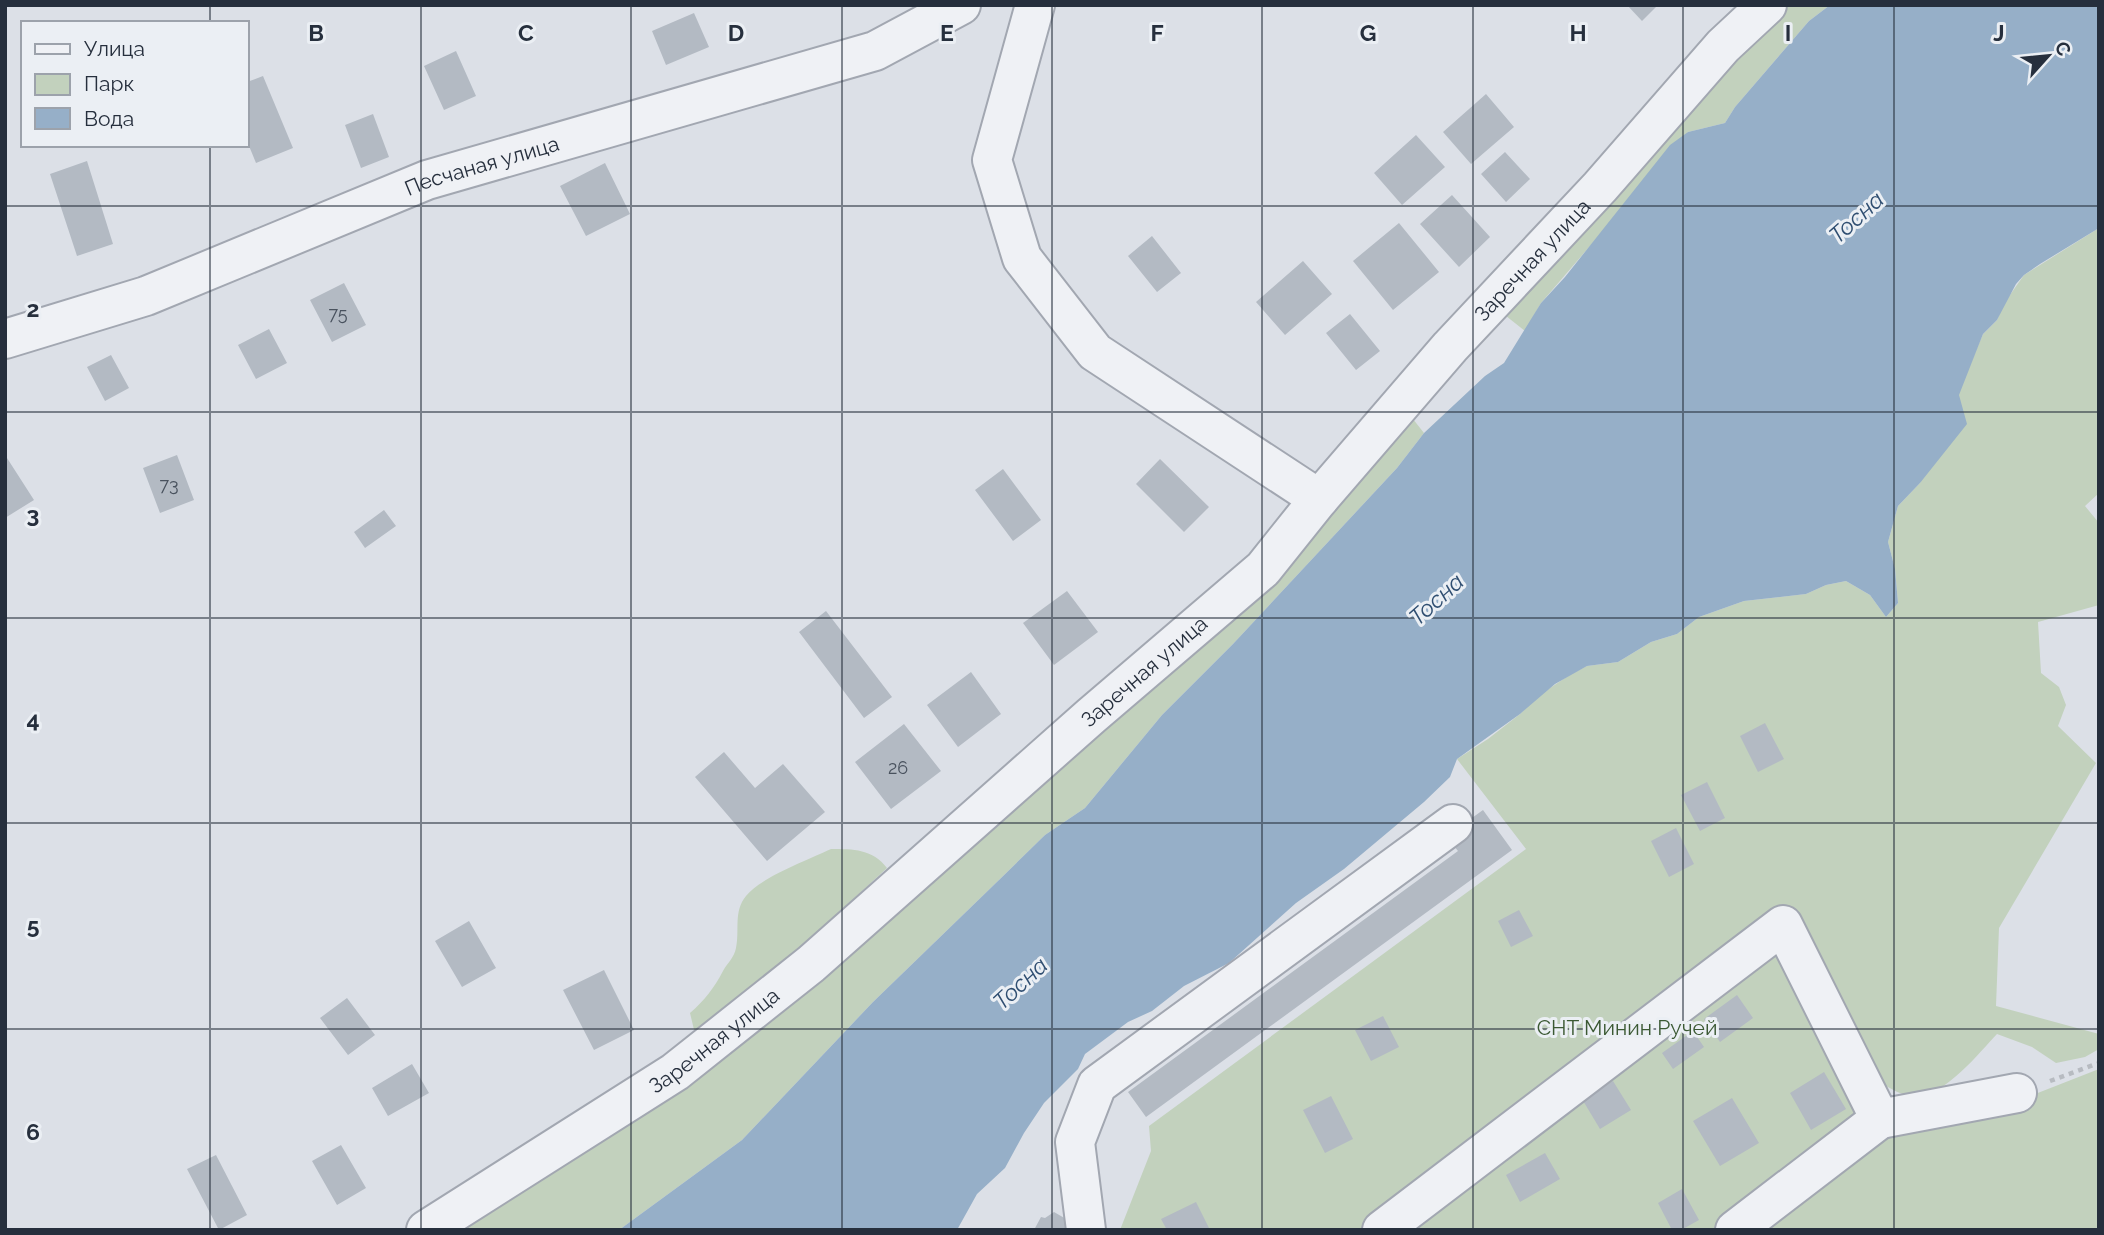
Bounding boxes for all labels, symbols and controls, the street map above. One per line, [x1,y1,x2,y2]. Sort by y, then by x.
text: B [308,19,324,46]
text: C [518,19,534,46]
text: D [728,19,744,46]
text: E [940,19,954,46]
text: F [1150,19,1164,46]
text: G [1360,19,1376,46]
text: H [1569,19,1587,46]
text: I [1785,19,1791,46]
text: J [1993,19,2005,46]
legend [21,21,248,147]
north arrow [2013,21,2083,91]
text: Улица [84,36,145,61]
text: С [2050,37,2076,59]
text: Парк [84,71,134,96]
text: Вода [84,106,134,131]
street label: Песчаная улица [401,130,562,200]
water label: Тосна [1823,185,1889,248]
street label: Заречная улица [1469,193,1595,326]
text: 2 [27,295,39,322]
house number: 75 [328,303,348,324]
house number: 73 [159,474,179,495]
text: 3 [27,501,39,528]
water label: Тосна [1403,567,1469,630]
street label: Заречная улица [1076,610,1212,732]
text: 4 [26,706,40,733]
house number: 26 [888,757,908,778]
text: 5 [27,912,40,939]
water label: Тосна [987,951,1053,1015]
street label: Заречная улица [644,982,784,1098]
park label: СНТ Минин Ручей [1537,1015,1717,1040]
text: 6 [26,1118,40,1145]

